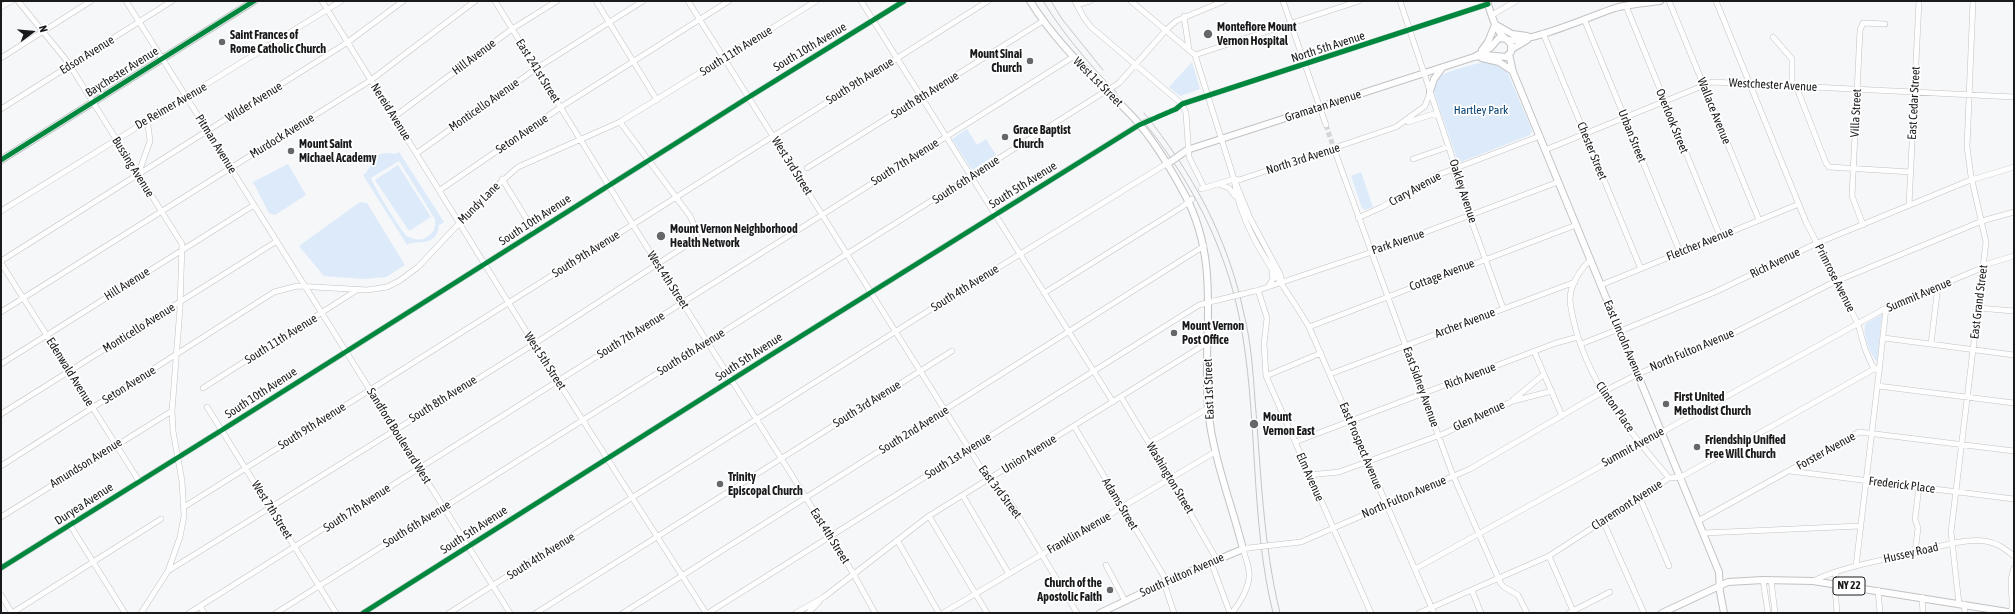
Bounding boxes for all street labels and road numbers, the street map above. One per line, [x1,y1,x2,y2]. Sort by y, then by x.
street label: South 10th Avenue [771,20,849,74]
street label: South 11th Avenue [697,23,775,79]
street label: North 5th Avenue [1289,28,1367,66]
street label: Edson Avenue [57,33,117,77]
street label: Hill Avenue [449,36,499,78]
street label: East 241st Street [513,36,563,106]
street label: Baychester Avenue [83,44,161,100]
street label: South 9th Avenue [823,54,897,108]
street label: West 1st Street [1070,54,1126,110]
street label: East Cedar Street [1905,66,1923,140]
street label: South 8th Avenue [888,68,962,122]
street label: Monticello Avenue [446,75,522,135]
street label: Westchester Avenue [1728,75,1818,95]
street label: Wallace Avenue [1694,76,1734,146]
street label: Wilder Avenue [223,79,285,125]
street label: De Reimer Avenue [133,80,209,132]
street label: Nereid Avenue [368,81,414,143]
street label: Gramatan Avenue [1283,87,1363,125]
street label: Overlook Street [1653,87,1691,155]
street label: Villa Street [1848,88,1864,138]
street label: Urban Street [1615,107,1649,165]
street label: Murdock Avenue [247,110,317,162]
street label: Seton Avenue [493,111,551,157]
street label: Pitman Avenue [192,112,240,176]
street label: Chester Street [1574,120,1610,182]
street label: Bussing Avenue [109,134,157,200]
street label: West 3rd Street [768,134,816,198]
street label: South 7th Avenue [868,135,942,189]
street label: North 3rd Avenue [1264,140,1342,178]
street label: South 6th Avenue [930,153,1002,207]
street label: Oakley Avenue [1446,157,1480,225]
street label: South 5th Avenue [986,158,1060,212]
street label: Crary Avenue [1386,169,1444,209]
street label: Mundy Lane [455,179,503,227]
street label: South 10th Avenue [496,191,574,249]
street label: Fletcher Avenue [1664,224,1736,264]
street label: Park Avenue [1370,226,1426,258]
street label: South 9th Avenue [549,227,623,281]
street label: Primrose Avenue [1812,242,1858,314]
street label: Rich Avenue [1748,245,1802,281]
street label: West 4th Street [644,248,692,312]
street label: Cottage Avenue [1407,256,1477,294]
street label: South 4th Avenue [928,261,1002,315]
street label: Hill Avenue [102,264,152,304]
street label: East Grand Street [1967,264,1991,340]
street label: Summit Avenue [1884,275,1954,315]
street label: East Lincoln Avenue [1600,298,1648,384]
street label: Monticello Avenue [100,300,178,356]
street label: Archer Avenue [1433,305,1497,341]
street label: South 7th Avenue [594,308,668,362]
street label: South 11th Avenue [242,311,320,367]
street label: South 6th Avenue [654,325,728,379]
street label: North Fulton Avenue [1648,326,1736,374]
street label: West 5th Street [521,329,569,393]
street label: South 5th Avenue [713,330,785,384]
street label: Edenwald Avenue [43,335,97,409]
street label: East Sidney Avenue [1400,345,1442,429]
street label: East 1st Street [1201,358,1217,420]
street label: Rich Avenue [1442,360,1498,392]
street label: Seton Avenue [100,363,158,407]
street label: South 10th Avenue [222,364,300,422]
street label: South 8th Avenue [406,372,480,426]
street label: South 3rd Avenue [830,377,904,431]
street label: Clinton Place [1592,379,1638,435]
street label: Sandford Boulevard West [364,385,434,487]
street label: Glen Avenue [1451,398,1507,434]
street label: South 9th Avenue [275,399,349,453]
street label: East Prospect Avenue [1336,400,1386,492]
street label: South 2nd Avenue [877,403,951,457]
street label: Summit Avenue [1599,424,1667,470]
street label: Forster Avenue [1794,429,1858,473]
street label: South 1st Avenue [922,430,994,482]
street label: Union Avenue [999,431,1059,477]
street label: Amundson Avenue [47,435,125,491]
street label: Washington Street [1143,440,1197,516]
street label: Elm Avenue [1293,450,1327,504]
street label: East 3rd Street [975,463,1025,521]
street label: North Fulton Avenue [1360,473,1448,521]
street label: Frederick Place [1868,474,1936,496]
street label: Adams Street [1099,475,1141,533]
street label: Claremont Avenue [1589,477,1665,533]
street label: West 7th Street [248,478,296,542]
street label: Duryea Avenue [52,480,116,528]
street label: South 7th Avenue [321,481,393,535]
street label: South 6th Avenue [380,497,454,551]
street label: South 5th Avenue [438,503,510,557]
street label: East 4th Street [807,506,853,566]
street label: Franklin Avenue [1045,509,1113,557]
street label: South 4th Avenue [504,529,578,583]
street label: Hussey Road [1882,540,1940,566]
street label: South Fulton Avenue [1138,550,1226,600]
road number: NY 22 [1833,577,1865,595]

